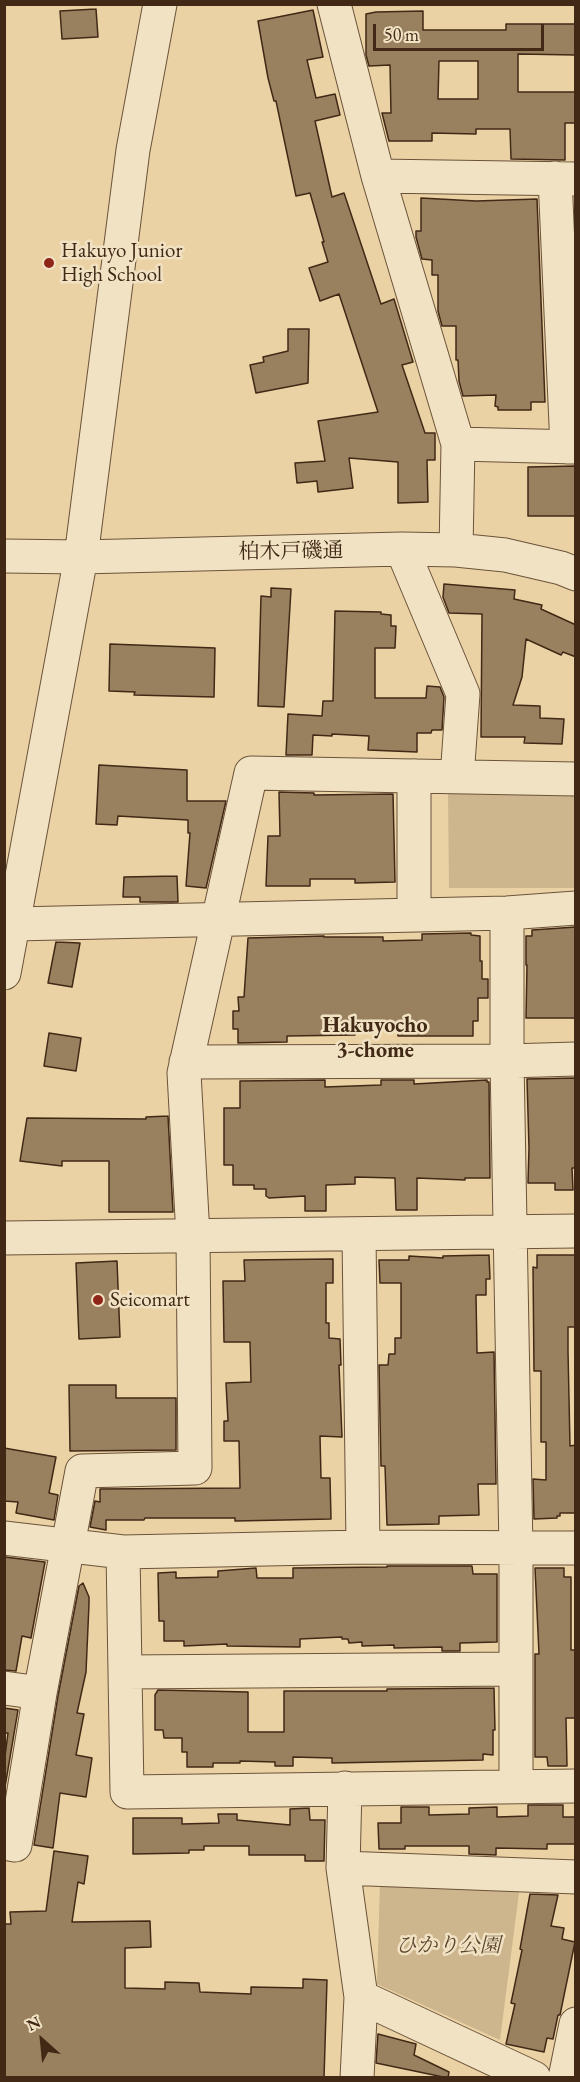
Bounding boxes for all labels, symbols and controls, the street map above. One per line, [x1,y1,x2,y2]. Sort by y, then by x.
scale bar [376,12,547,50]
text: 50 m [384,23,419,46]
place label: Hakuyo Junior High School [61,238,182,288]
marker: Hakuyo Junior High School [42,256,56,270]
street label: 柏木戸磯通 [238,538,344,566]
district label: Hakuyocho 3-chome [323,1013,427,1064]
place label: Seicomart [110,1287,190,1313]
marker: Seicomart [91,1293,105,1307]
park label: ひかり公園 [396,1933,500,1959]
north arrow [12,2010,72,2070]
text: N [23,2011,44,2036]

